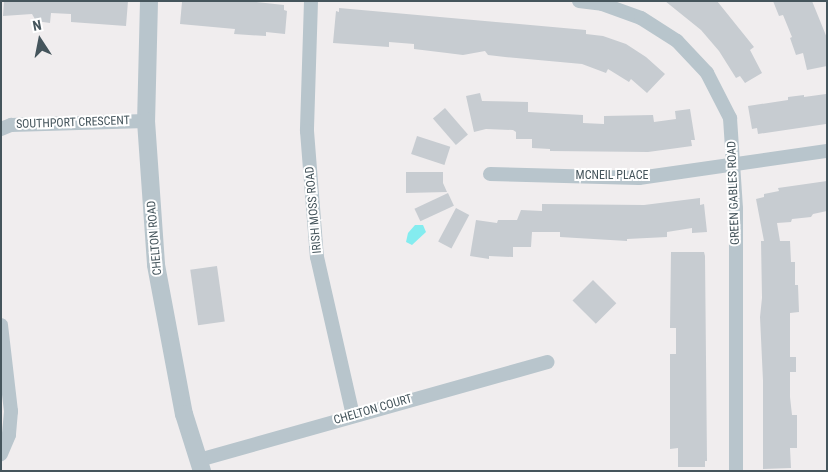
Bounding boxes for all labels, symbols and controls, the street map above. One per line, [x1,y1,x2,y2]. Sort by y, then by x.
north arrow [15,15,65,65]
text: N [31,17,43,34]
street label: SOUTHPORT CRESCENT [16,114,130,132]
street label: GREEN GABLES ROAD [725,141,743,245]
street label: IRISH MOSS ROAD [303,166,325,254]
street label: MCNEIL PLACE [576,169,648,183]
street label: CHELTON ROAD [145,200,165,276]
street label: CHELTON COURT [332,392,414,428]

